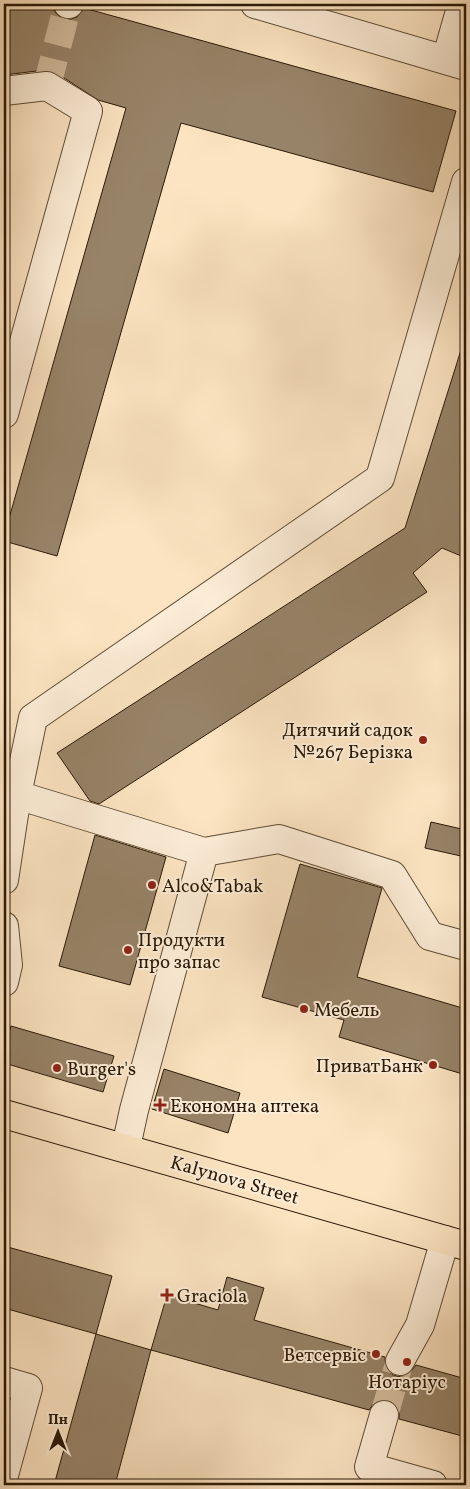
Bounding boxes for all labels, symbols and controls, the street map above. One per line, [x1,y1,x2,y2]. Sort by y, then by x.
place label: Дитячий садок №267 Берізка [282,718,413,766]
marker: Дитячий садок №267 Берізка [417,734,429,746]
place label: Alco&Tabak [162,874,263,900]
marker: Alco&Tabak [146,879,158,891]
place label: Продукти про запас [138,928,225,976]
marker: Продукти про запас [122,944,134,956]
place label: Мебель [314,998,379,1024]
marker: Мебель [298,1003,310,1015]
place label: ПриватБанк [316,1054,423,1080]
place label: Burger's [67,1057,136,1083]
marker: ПриватБанк [427,1059,439,1071]
marker: Burger's [51,1062,63,1074]
place label: Економна аптека [170,1094,319,1120]
marker: Економна аптека [154,1099,166,1111]
street label: Kalynova Street [167,1150,302,1212]
place label: Graciola [177,1284,248,1310]
marker: Graciola [161,1289,173,1301]
place label: Ветсервіс [284,1343,366,1369]
marker: Ветсервіс [370,1348,382,1360]
marker: Нотаріус [401,1356,413,1368]
place label: Нотаріус [368,1370,446,1396]
north arrow [32,1406,82,1456]
text: Пн [48,1411,68,1430]

